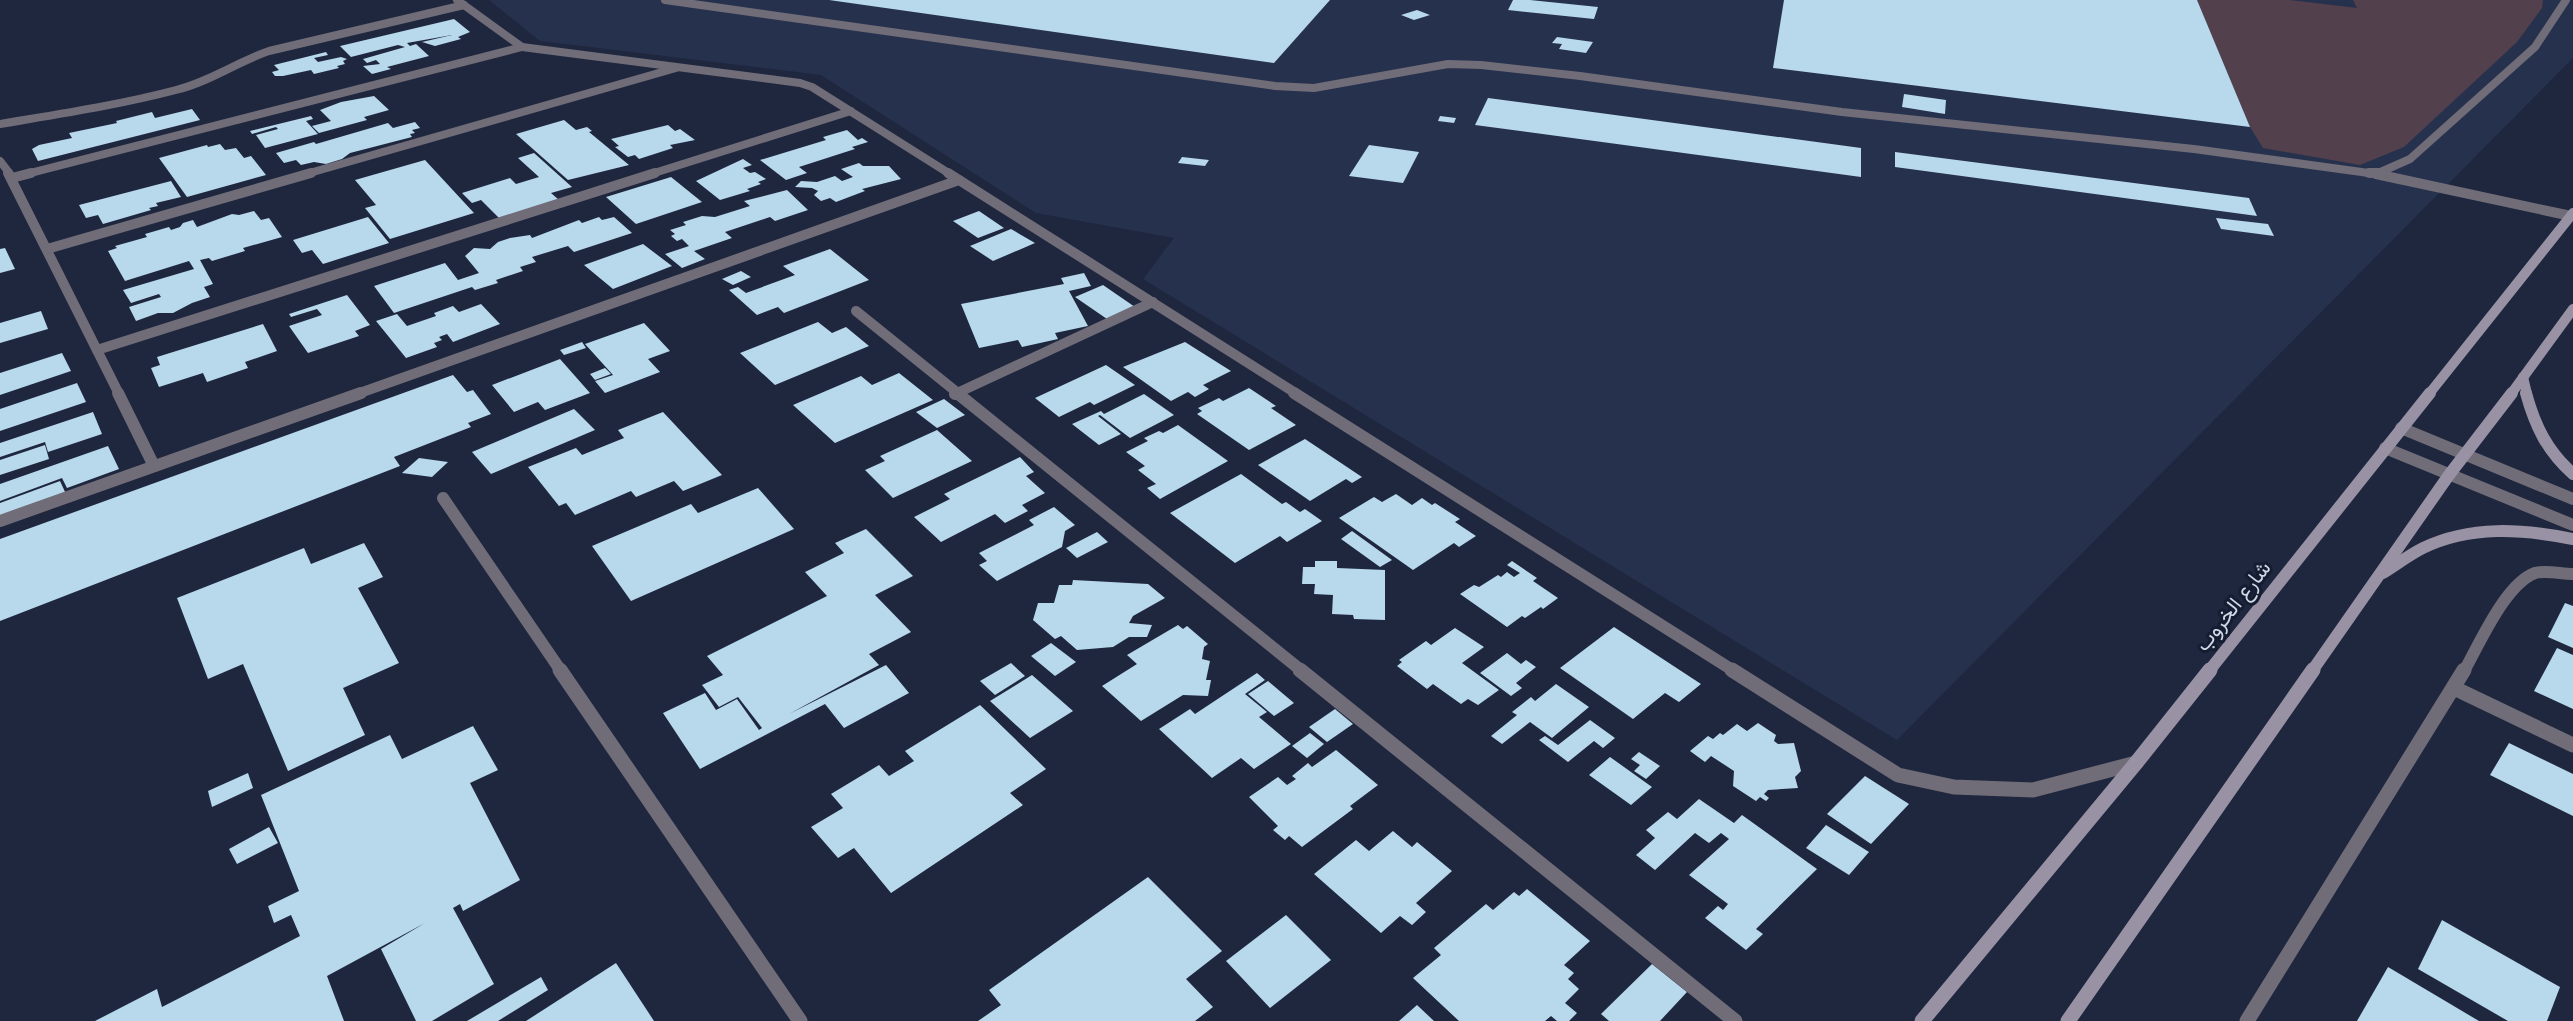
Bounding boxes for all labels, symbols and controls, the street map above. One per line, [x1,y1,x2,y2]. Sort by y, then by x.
street label: شارع الخروب [2188,554,2277,657]

